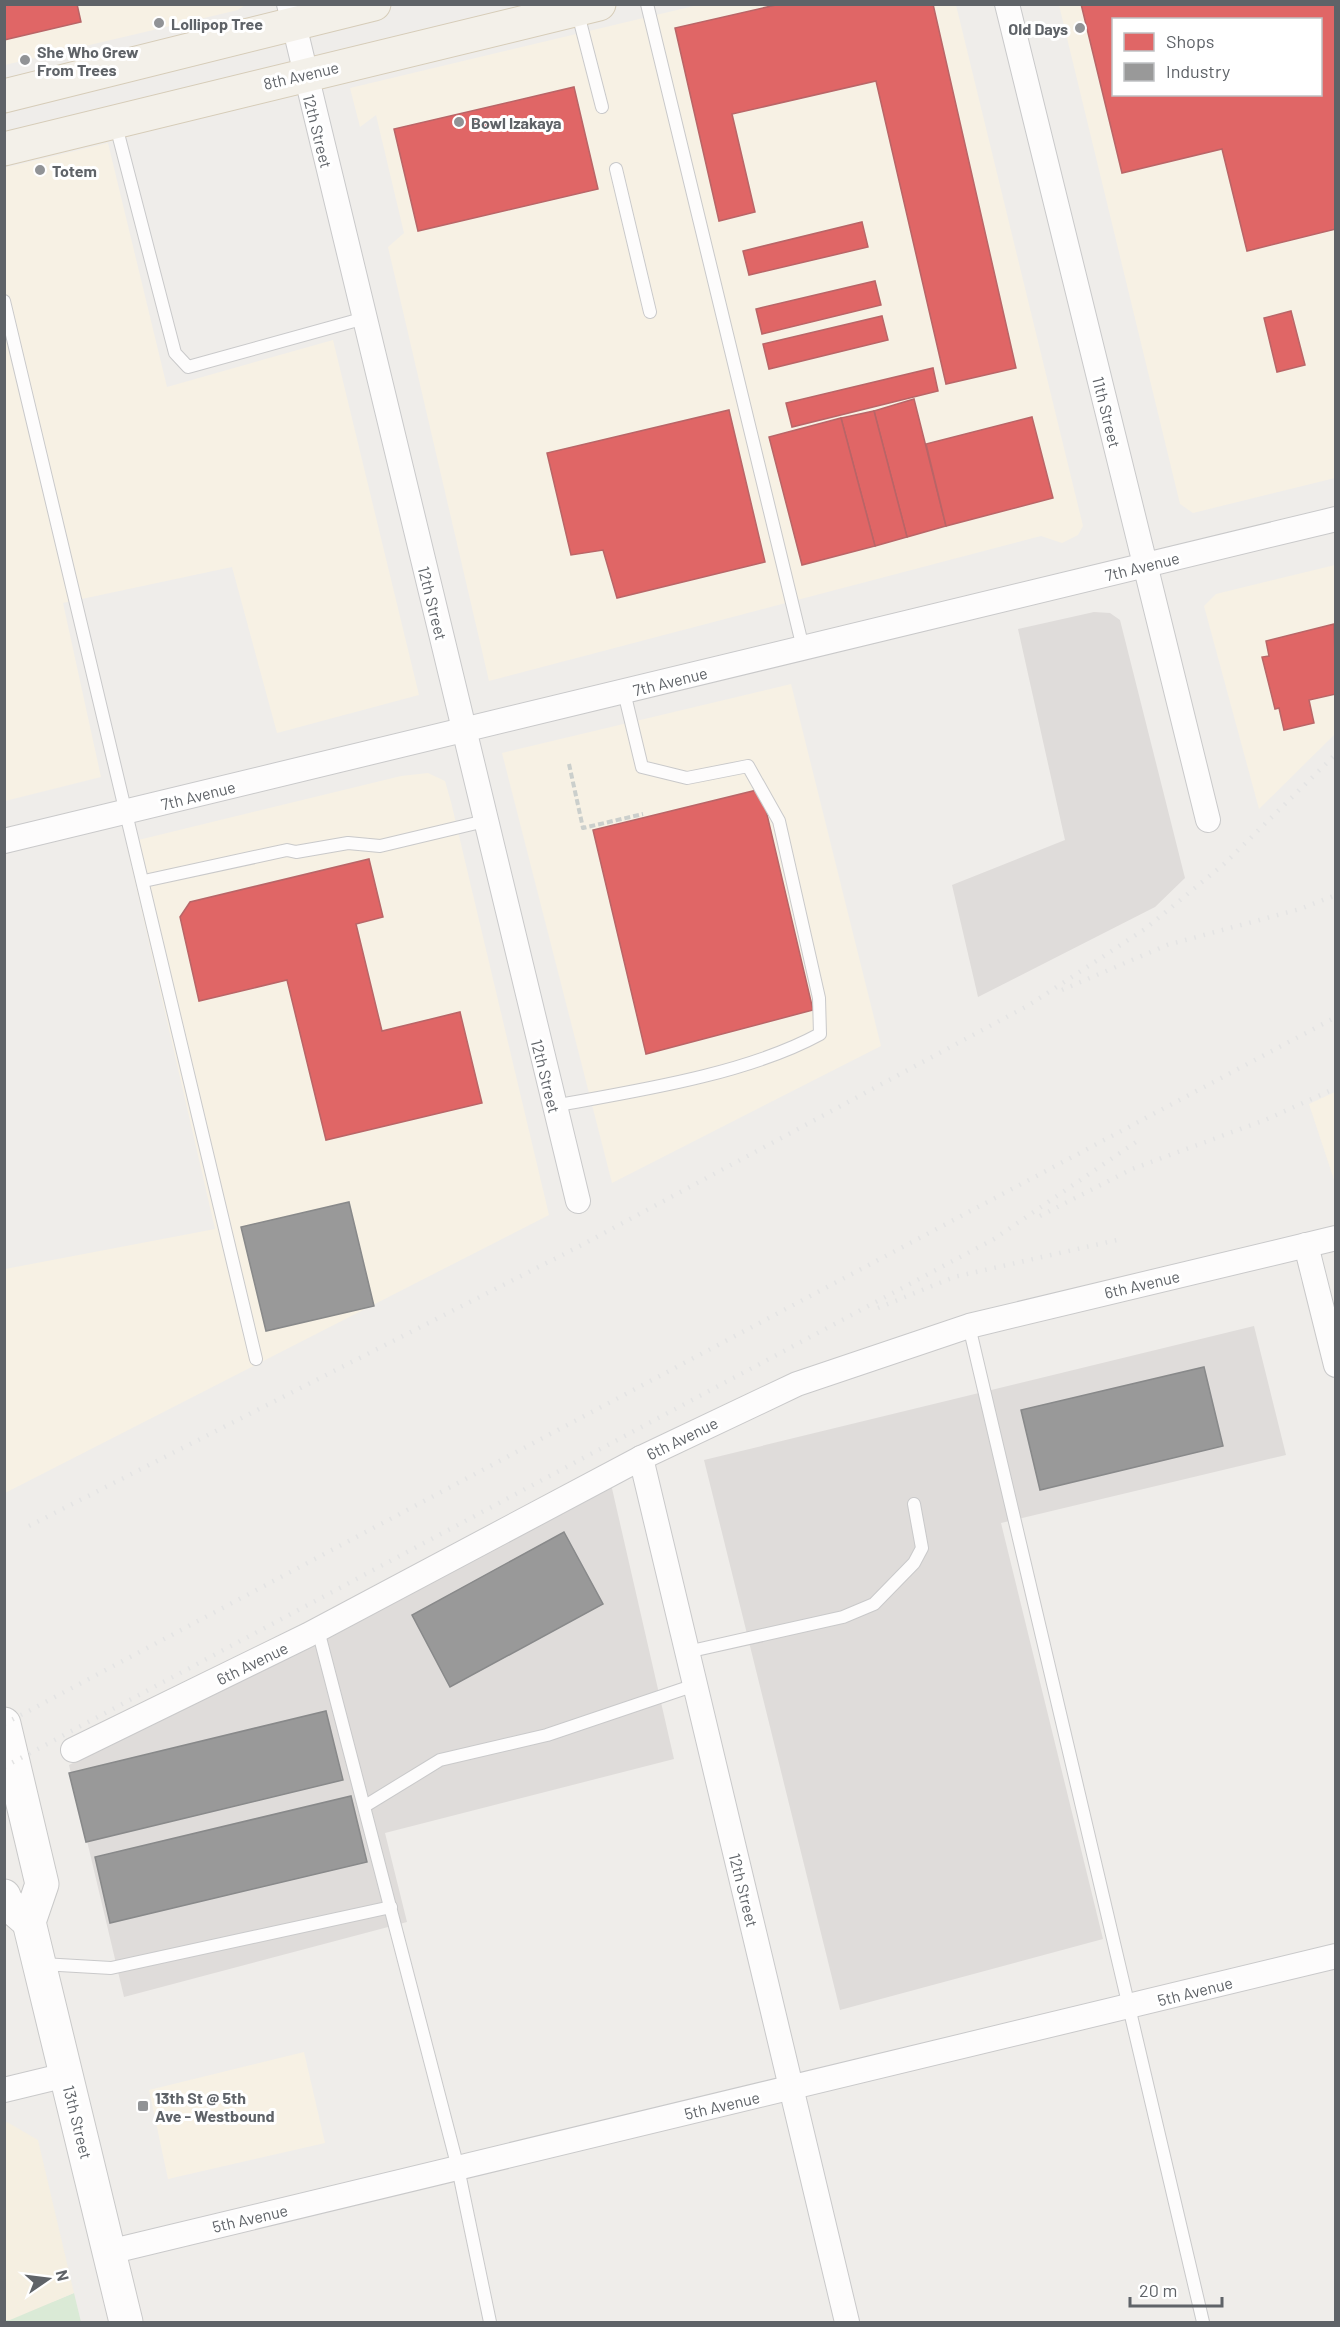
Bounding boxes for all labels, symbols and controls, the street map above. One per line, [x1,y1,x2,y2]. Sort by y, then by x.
place label: Lollipop Tree [171,14,263,33]
marker: Lollipop Tree [152,16,166,30]
legend [1112,18,1322,96]
place label: Old Days [1008,19,1068,38]
marker: Old Days [1073,21,1087,35]
text: Shops [1166,30,1215,52]
place label: She Who Grew From Trees [37,42,139,79]
marker: She Who Grew From Trees [18,53,32,67]
street label: 8th Avenue [261,57,341,93]
text: Industry [1166,60,1230,82]
street label: 12th Street [300,92,336,170]
place label: Bowl Izakaya [471,113,562,132]
marker: Bowl Izakaya [452,115,466,129]
place label: Totem [52,161,97,180]
marker: Totem [33,163,47,177]
street label: 11th Street [1089,374,1125,450]
street label: 7th Avenue [1103,548,1181,584]
street label: 12th Street [415,564,451,642]
street label: 7th Avenue [631,663,709,699]
street label: 7th Avenue [159,777,237,813]
street label: 12th Street [528,1037,564,1115]
street label: 6th Avenue [1102,1266,1182,1302]
street label: 6th Avenue [643,1413,721,1463]
street label: 6th Avenue [213,1638,291,1688]
street label: 12th Street [726,1851,762,1929]
street label: 5th Avenue [1155,1973,1235,2009]
street label: 13th Street [60,2083,96,2161]
street label: 5th Avenue [682,2087,762,2123]
place label: 13th St @ 5th Ave - Westbound [155,2088,275,2125]
marker: 13th St @ 5th Ave - Westbound [136,2099,150,2113]
street label: 5th Avenue [210,2200,290,2236]
north arrow [18,2249,78,2309]
text: N [53,2268,74,2283]
scale bar [1130,2270,1222,2308]
text: 20 m [1139,2279,1177,2301]

